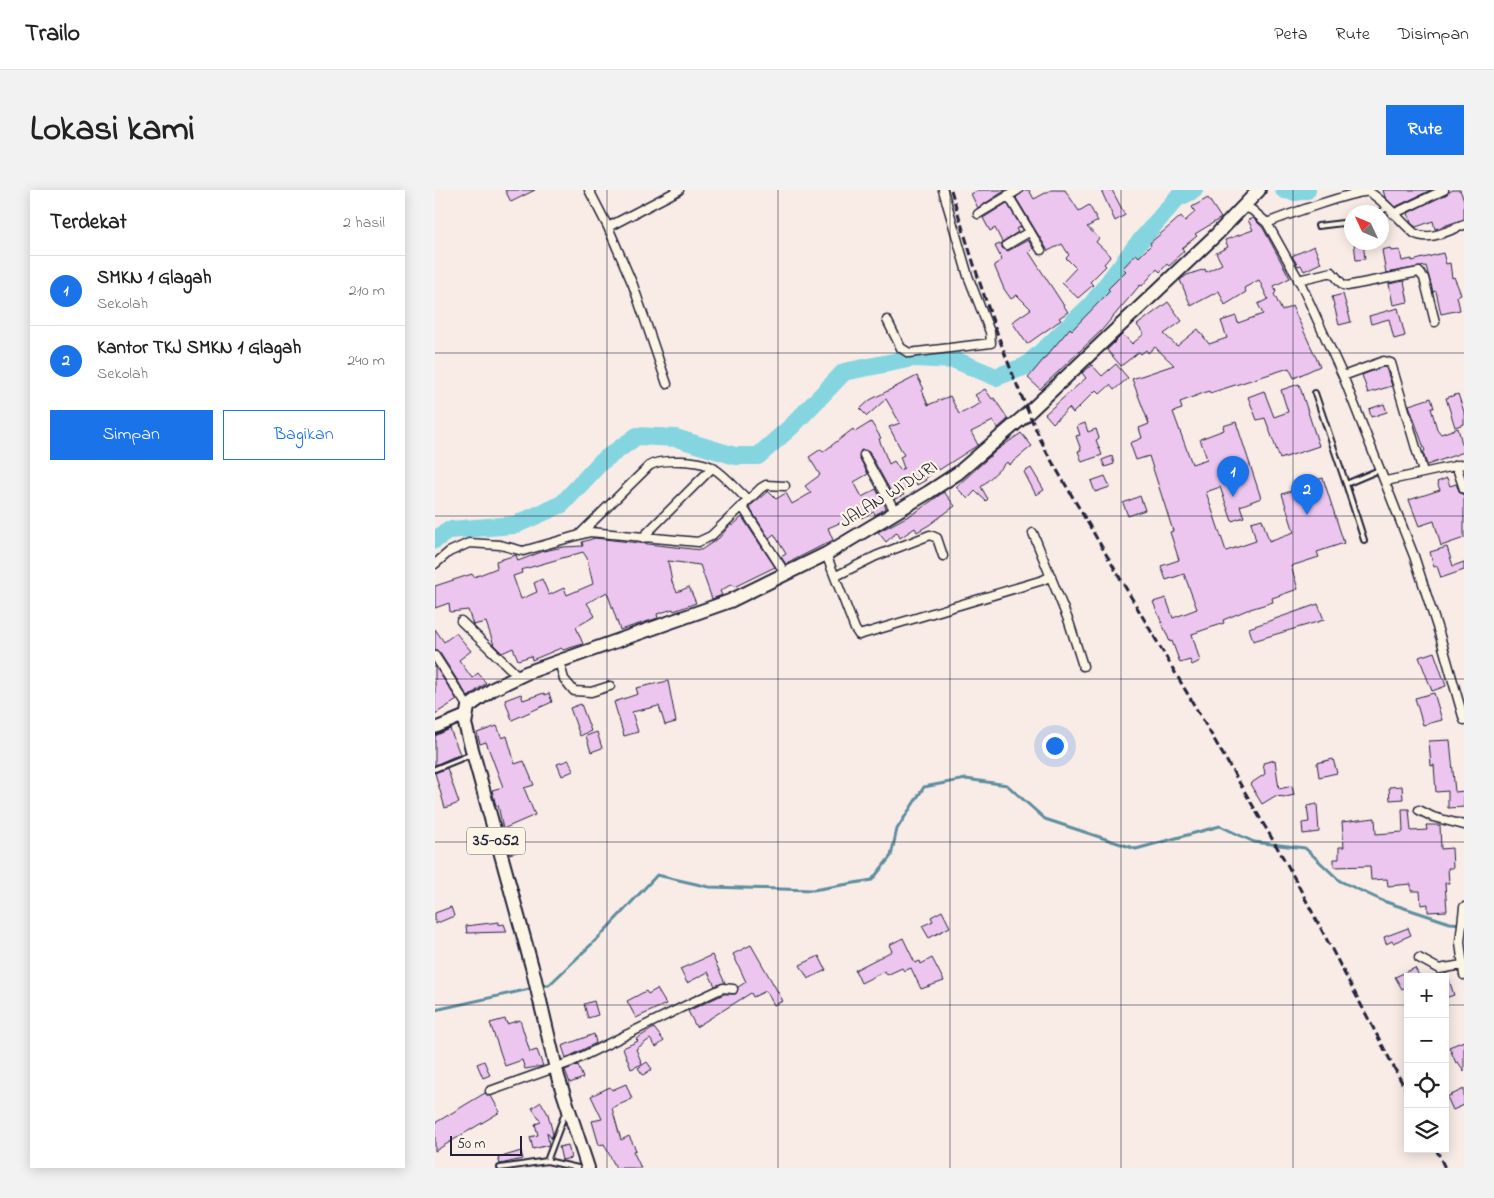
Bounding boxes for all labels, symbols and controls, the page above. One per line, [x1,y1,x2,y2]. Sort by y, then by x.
text: Trailo [25,17,80,52]
text: Peta [1274,22,1307,48]
text: Rute [1335,22,1370,48]
text: Disimpan [1398,22,1469,48]
text: Lokasi kami [30,105,195,156]
button: Rute [1386,105,1464,155]
north arrow [1344,205,1389,250]
text: Terdekat [50,208,127,238]
text: 2 hasil [343,211,385,235]
text: SMKN 1 Glagah [97,265,212,292]
text: 1 [63,279,69,303]
text: 210 m [349,279,385,303]
text: Sekolah [97,292,148,316]
text: Kantor TKJ SMKN 1 Glagah [97,335,301,362]
text: 2 [62,349,70,373]
text: 240 m [347,349,385,373]
text: Sekolah [97,362,148,386]
button: Simpan [50,410,213,460]
button: Bagikan [223,410,385,460]
street label: JALAN WIDURI [835,455,943,535]
pin: 1 [1217,456,1249,497]
pin: 2 [1291,474,1323,515]
your location [1042,733,1068,759]
road number: 35-052 [467,827,525,854]
map controls [1404,973,1449,1153]
button: + [1404,973,1449,1018]
button: − [1404,1018,1449,1063]
button: locate [1404,1063,1449,1108]
button: layers [1404,1108,1449,1153]
scale bar [450,1133,523,1156]
text: 50 m [457,1134,485,1155]

